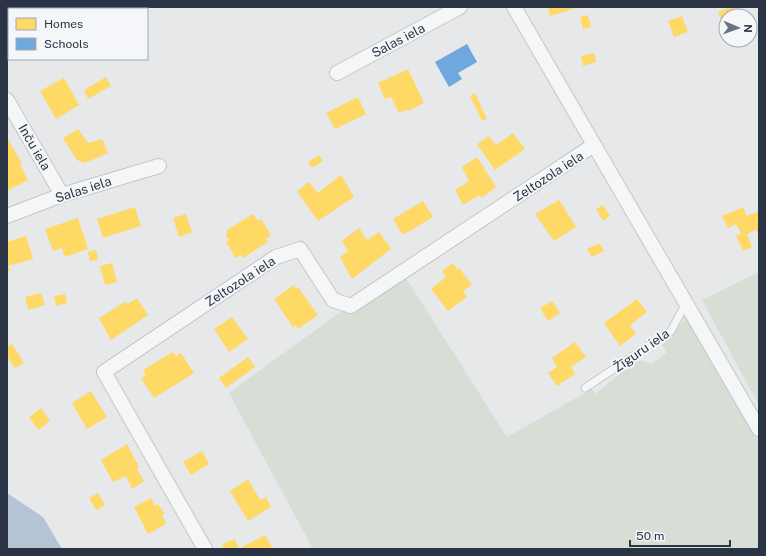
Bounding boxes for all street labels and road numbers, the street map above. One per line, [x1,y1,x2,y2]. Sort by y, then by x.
street label: Salas iela [369,20,427,61]
street label: Inču iela [15,122,54,173]
street label: Zeltozola iela [510,148,586,205]
street label: Salas iela [53,173,113,206]
street label: Zeltozola iela [202,253,278,310]
street label: Žīguru iela [610,326,672,375]

